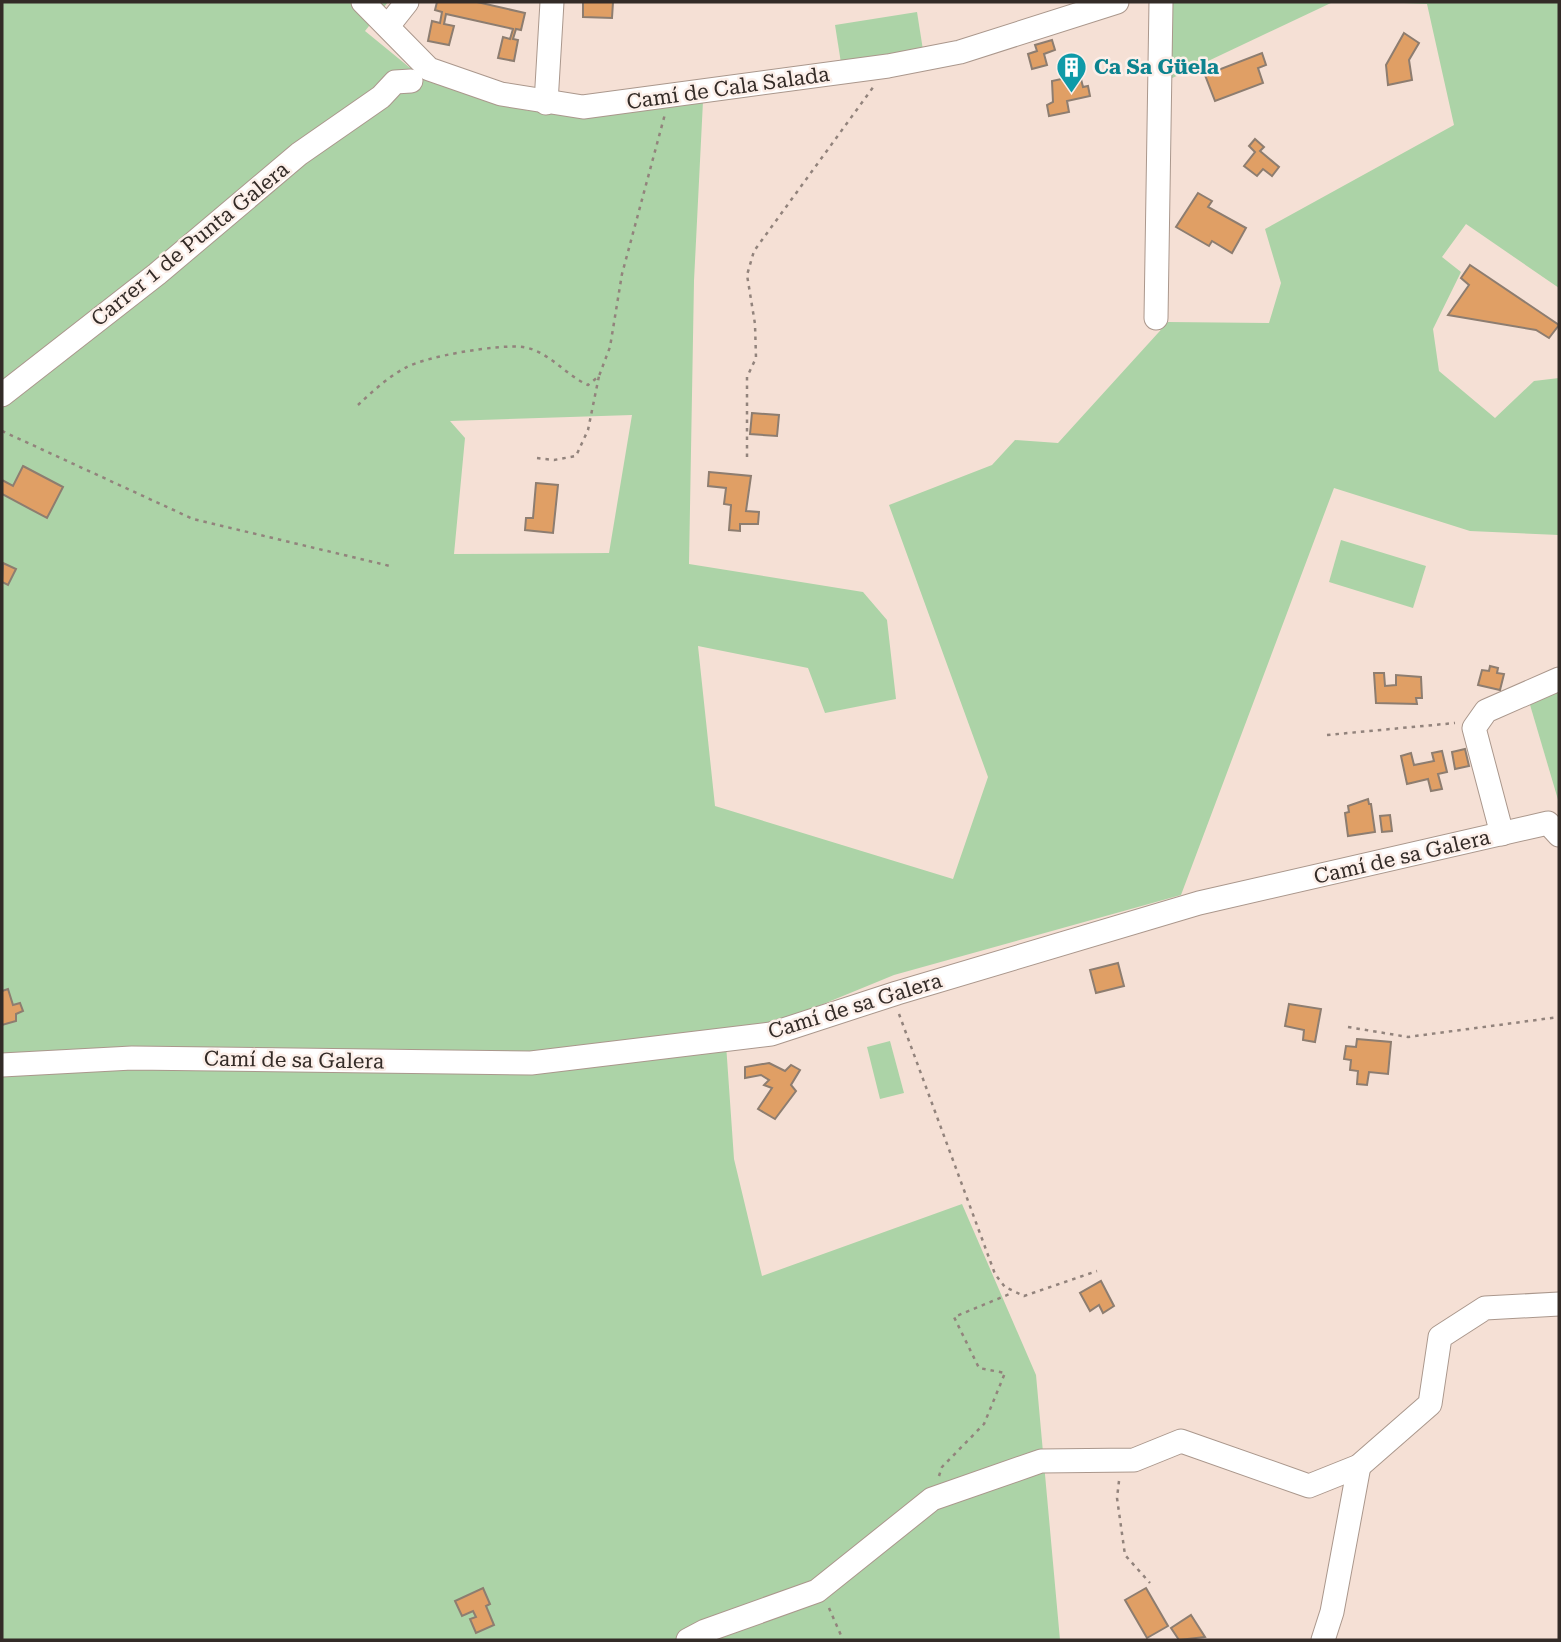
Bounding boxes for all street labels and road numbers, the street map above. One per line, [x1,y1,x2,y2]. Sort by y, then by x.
street label: Camí de Cala Salada [625,62,832,114]
street label: Carrer 1 de Punta Galera [86,157,294,331]
street label: Camí de sa Galera [1311,825,1493,889]
street label: Camí de sa Galera [765,968,945,1044]
street label: Camí de sa Galera [204,1046,385,1074]

